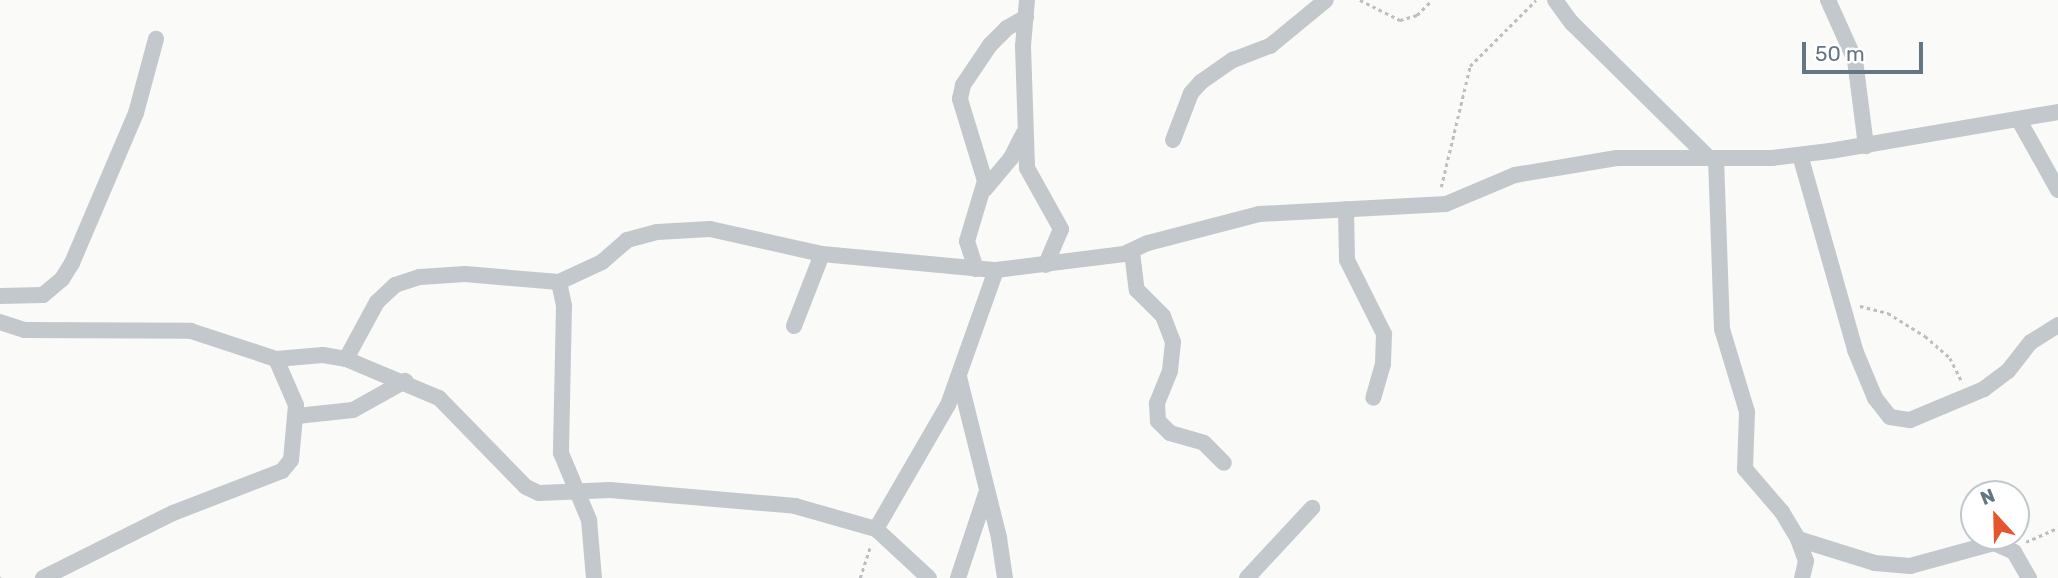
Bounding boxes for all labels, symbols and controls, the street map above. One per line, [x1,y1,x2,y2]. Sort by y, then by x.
scale bar [1806,28,1927,72]
text: 50 m [1815,41,1865,66]
north arrow [1960,480,2030,550]
text: N [1977,484,1998,510]

